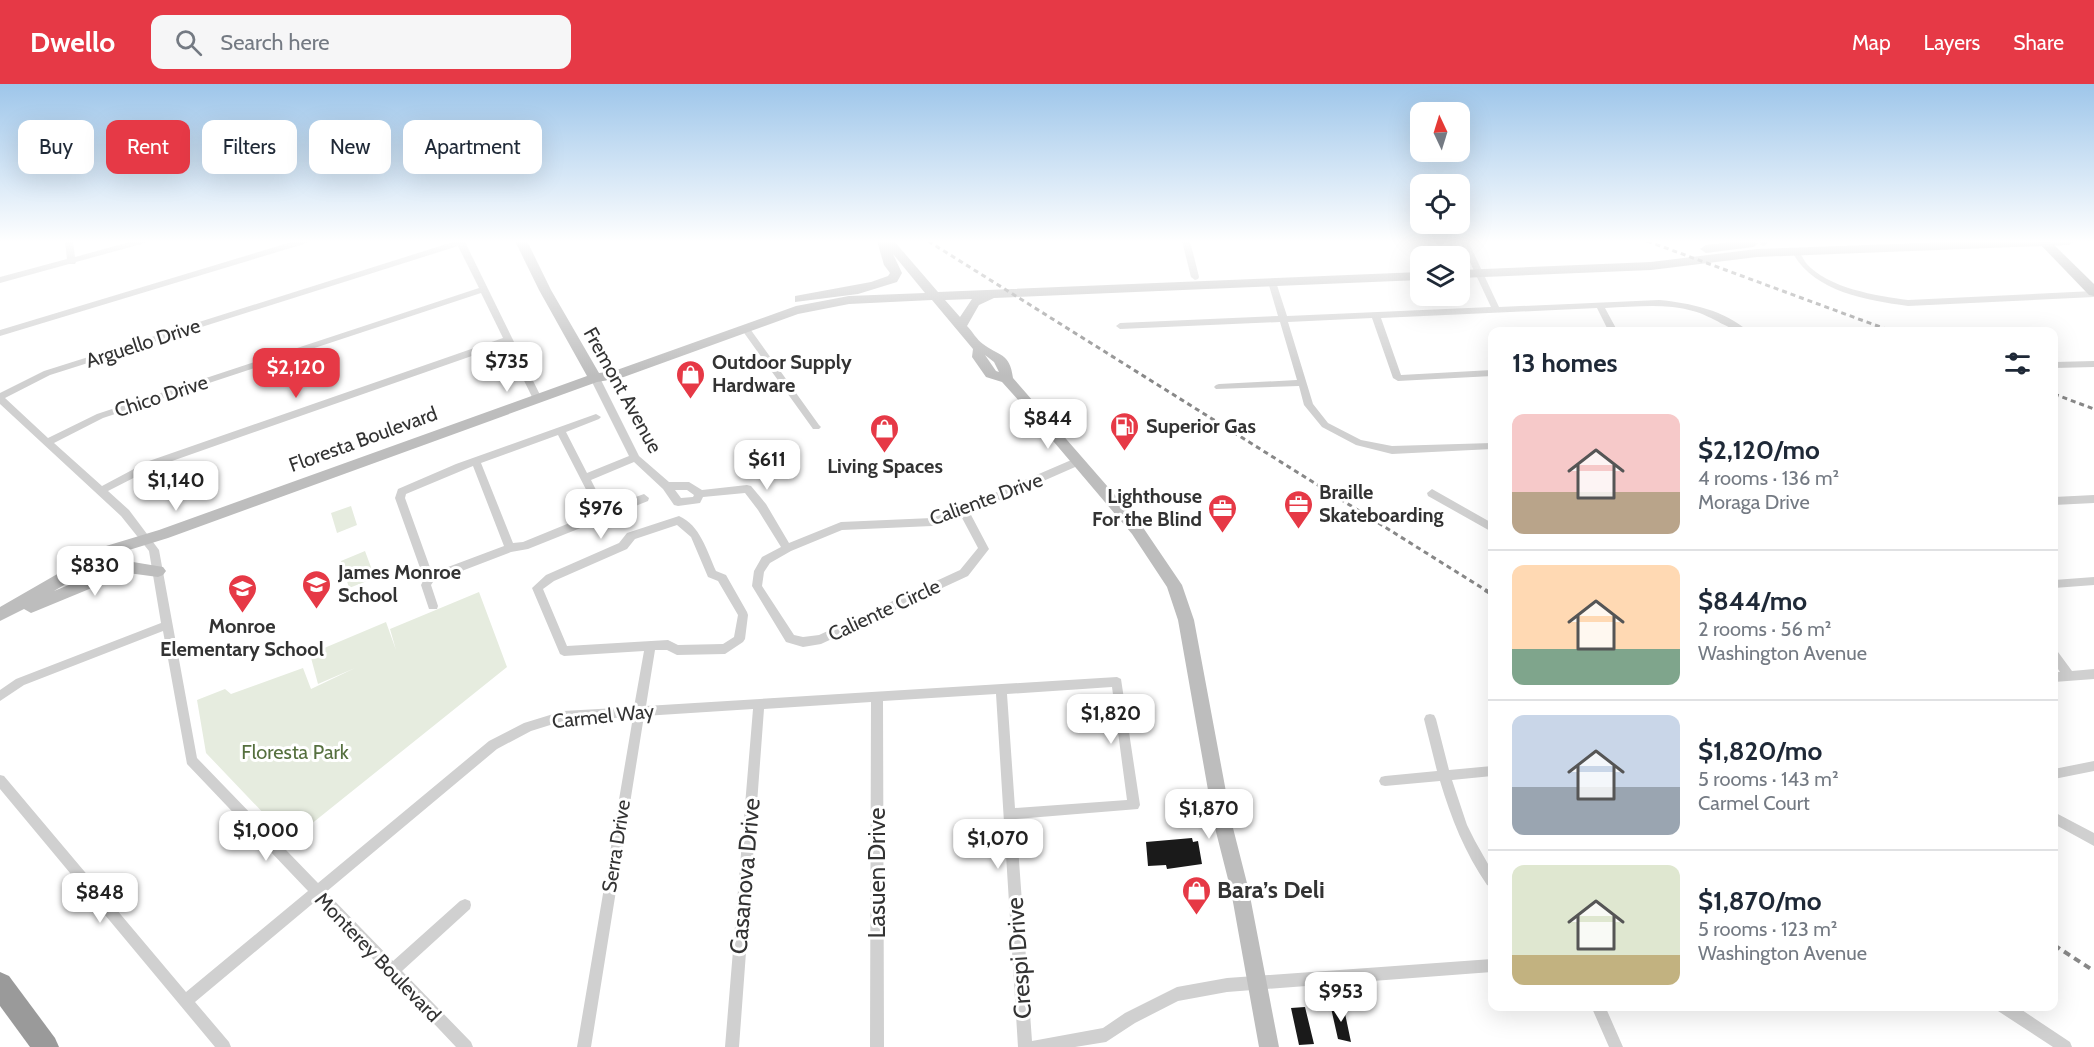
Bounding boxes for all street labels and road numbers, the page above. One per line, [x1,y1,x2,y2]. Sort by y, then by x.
street label: Arguello Drive [83,313,203,373]
street label: Fremont Avenue [579,323,667,457]
street label: Chico Drive [111,370,211,422]
street label: Floresta Boulevard [286,401,440,477]
street label: Caliente Drive [926,467,1046,531]
street label: Caliente Circle [824,574,944,646]
street label: Carmel Way [551,699,655,733]
street label: Casanova Drive [723,797,766,955]
street label: Serra Drive [597,798,635,894]
street label: Lasuen Drive [862,808,891,939]
street label: Monterey Boulevard [310,887,446,1027]
street label: Crespi Drive [1000,896,1037,1020]

